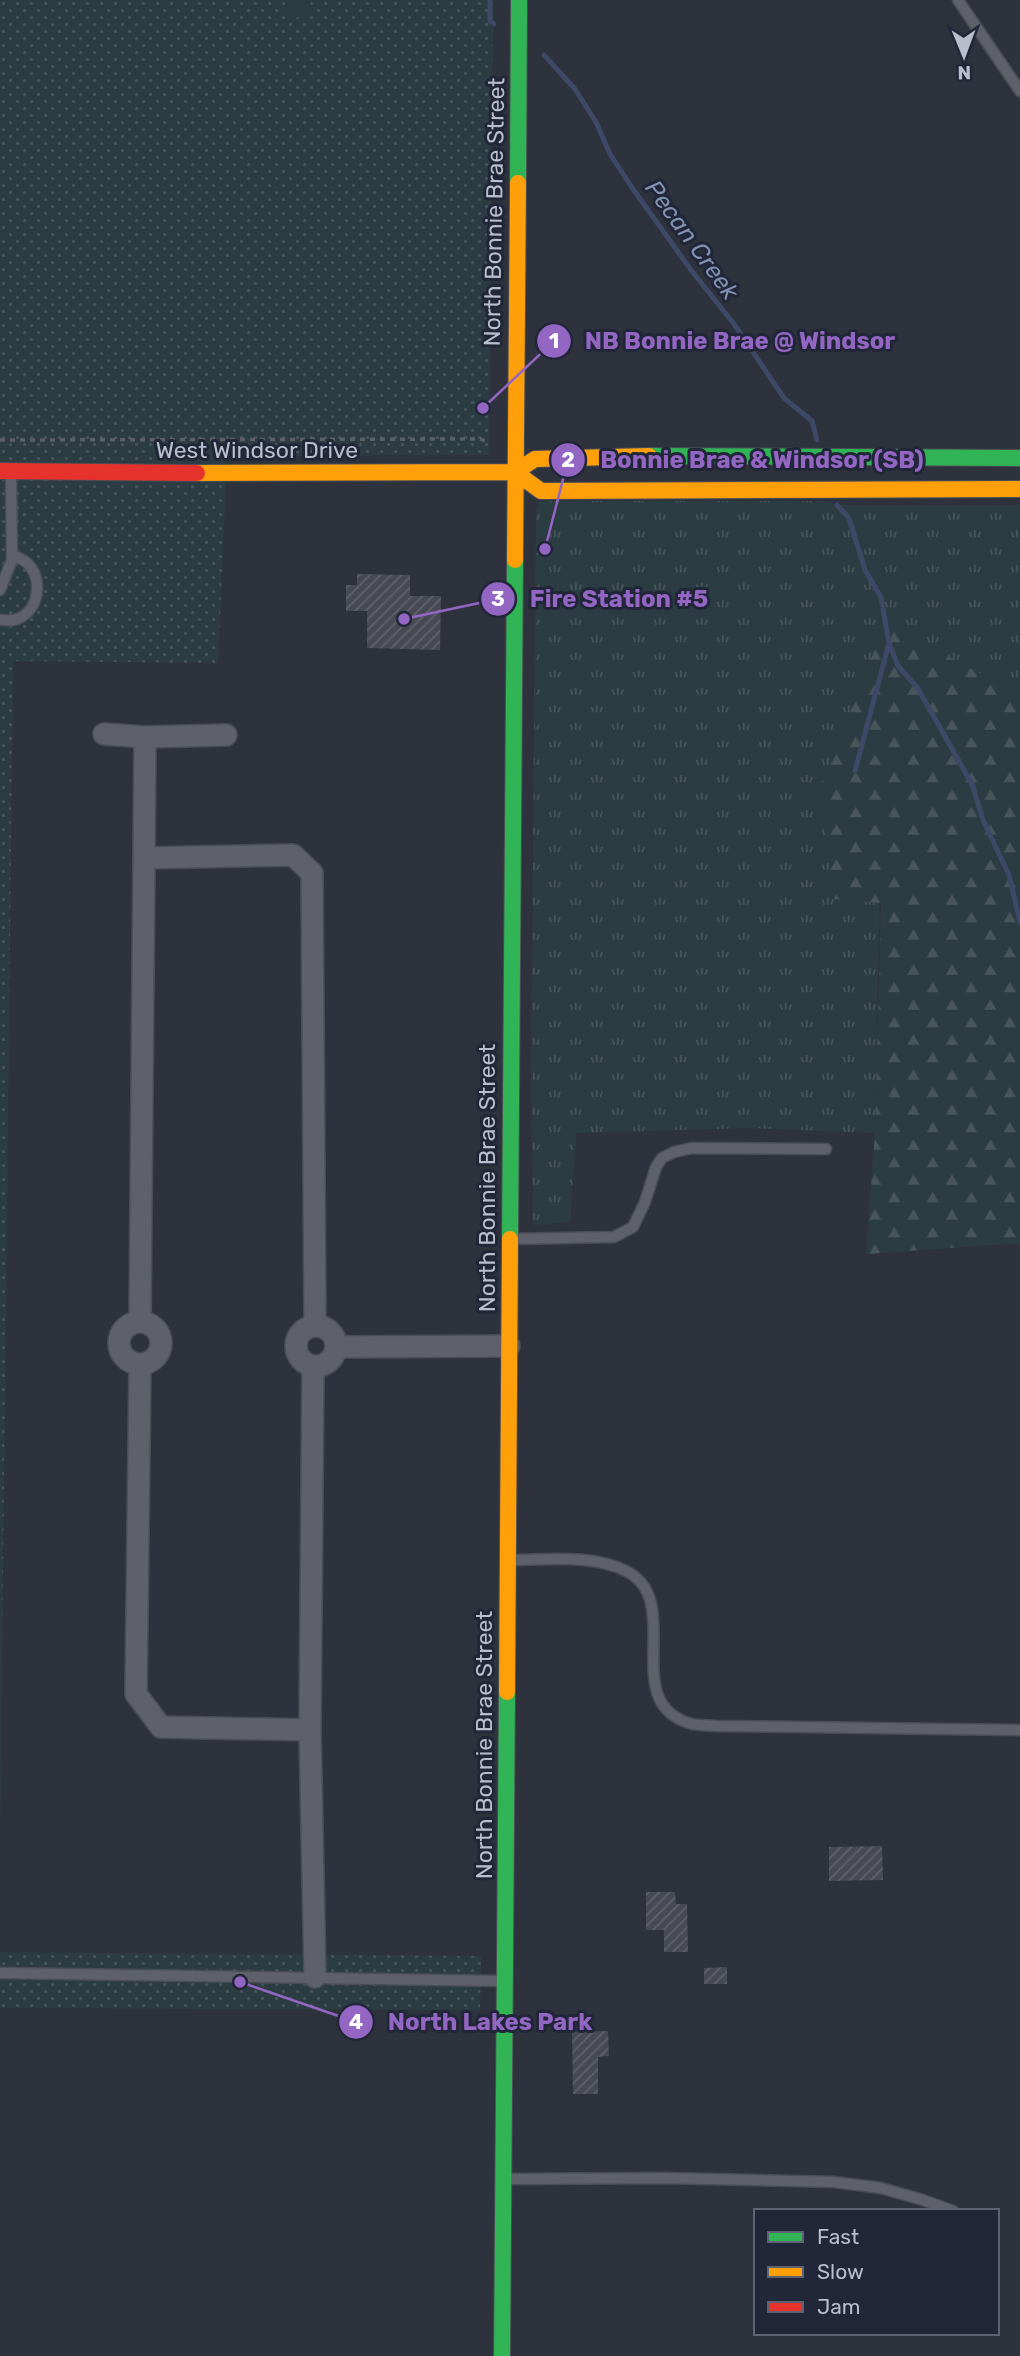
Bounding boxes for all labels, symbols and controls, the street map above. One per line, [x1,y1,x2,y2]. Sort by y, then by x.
north arrow [929,21,999,91]
text: N [957,61,971,84]
street label: North Bonnie Brae Street [478,77,510,347]
water label: Pecan Creek [639,175,745,306]
callout: NB Bonnie Brae @ Windsor [536,318,910,363]
text: NB Bonnie Brae @ Windsor [585,327,895,355]
text: 1 [549,328,559,353]
street label: West Windsor Drive [156,436,358,464]
callout: Bonnie Brae & Windsor (SB) [551,437,938,482]
text: Bonnie Brae & Windsor (SB) [600,446,924,474]
text: 2 [561,447,575,472]
callout: Fire Station #5 [481,577,722,622]
text: Fire Station #5 [530,585,708,613]
text: 3 [491,586,505,611]
street label: North Bonnie Brae Street [473,1044,501,1312]
street label: North Bonnie Brae Street [470,1611,498,1879]
callout: North Lakes Park [339,2000,606,2045]
text: North Lakes Park [388,2008,592,2036]
text: 4 [349,2009,363,2034]
legend [754,2209,999,2335]
text: Fast [817,2224,859,2249]
text: Slow [817,2259,864,2284]
text: Jam [817,2294,861,2319]

